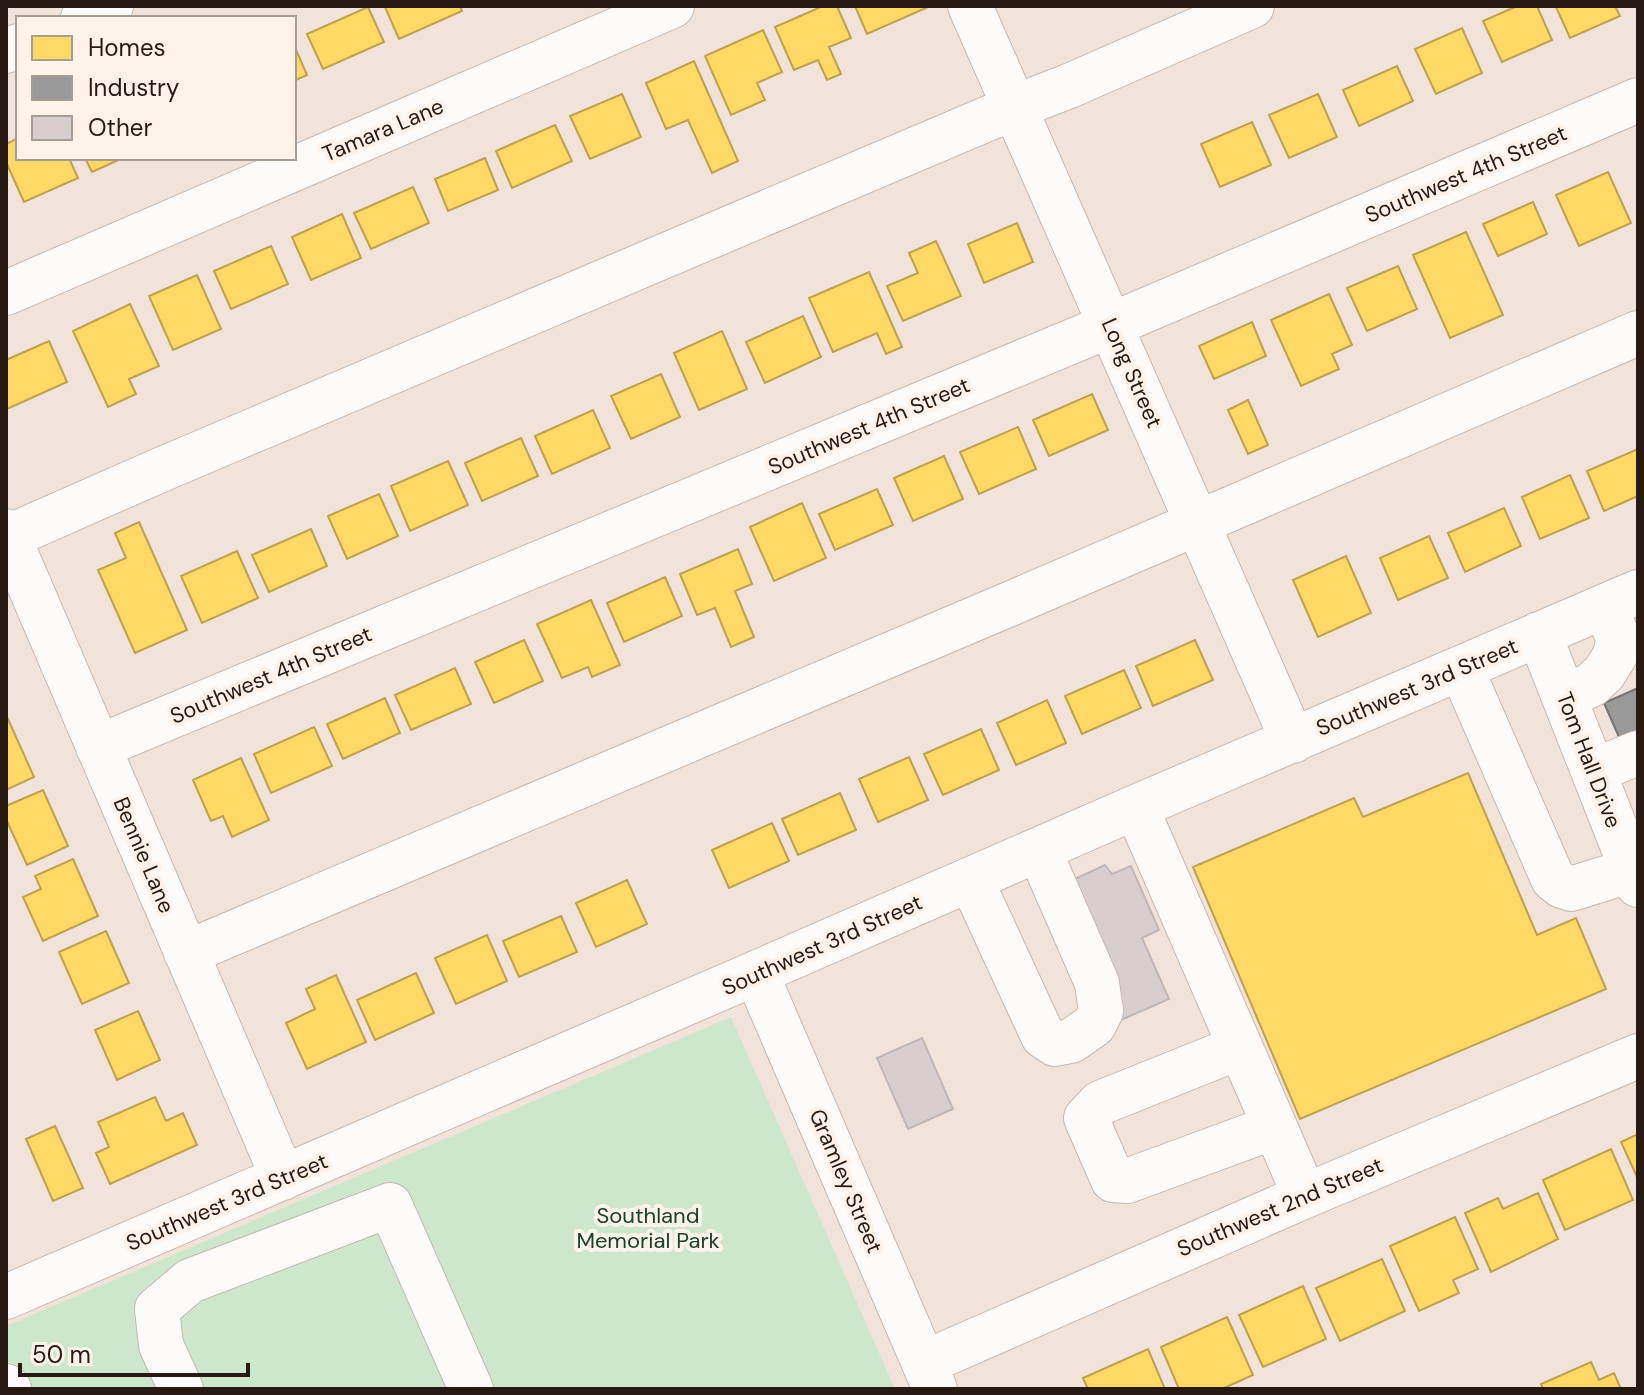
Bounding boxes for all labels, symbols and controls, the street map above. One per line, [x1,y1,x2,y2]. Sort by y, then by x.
legend [16,16,296,160]
text: Homes [88,32,166,63]
text: Industry [88,72,179,103]
street label: Tamara Lane [318,91,448,169]
text: Other [88,112,152,143]
street label: Southwest 4th Street [1361,118,1571,230]
street label: Long Street [1095,314,1169,432]
street label: Southwest 4th Street [764,370,974,482]
street label: Southwest 4th Street [166,619,376,731]
street label: Southwest 3rd Street [1312,631,1522,743]
street label: Tom Hall Drive [1550,688,1628,832]
street label: Bennie Lane [107,793,181,917]
street label: Southwest 3rd Street [717,888,927,1002]
street label: Gramley Street [803,1105,889,1257]
street label: Southwest 3rd Street [122,1146,332,1258]
street label: Southwest 2nd Street [1173,1150,1387,1264]
park label: Southland Memorial Park [576,1201,720,1255]
scale bar [20,1327,248,1377]
text: 50 m [32,1339,91,1370]

